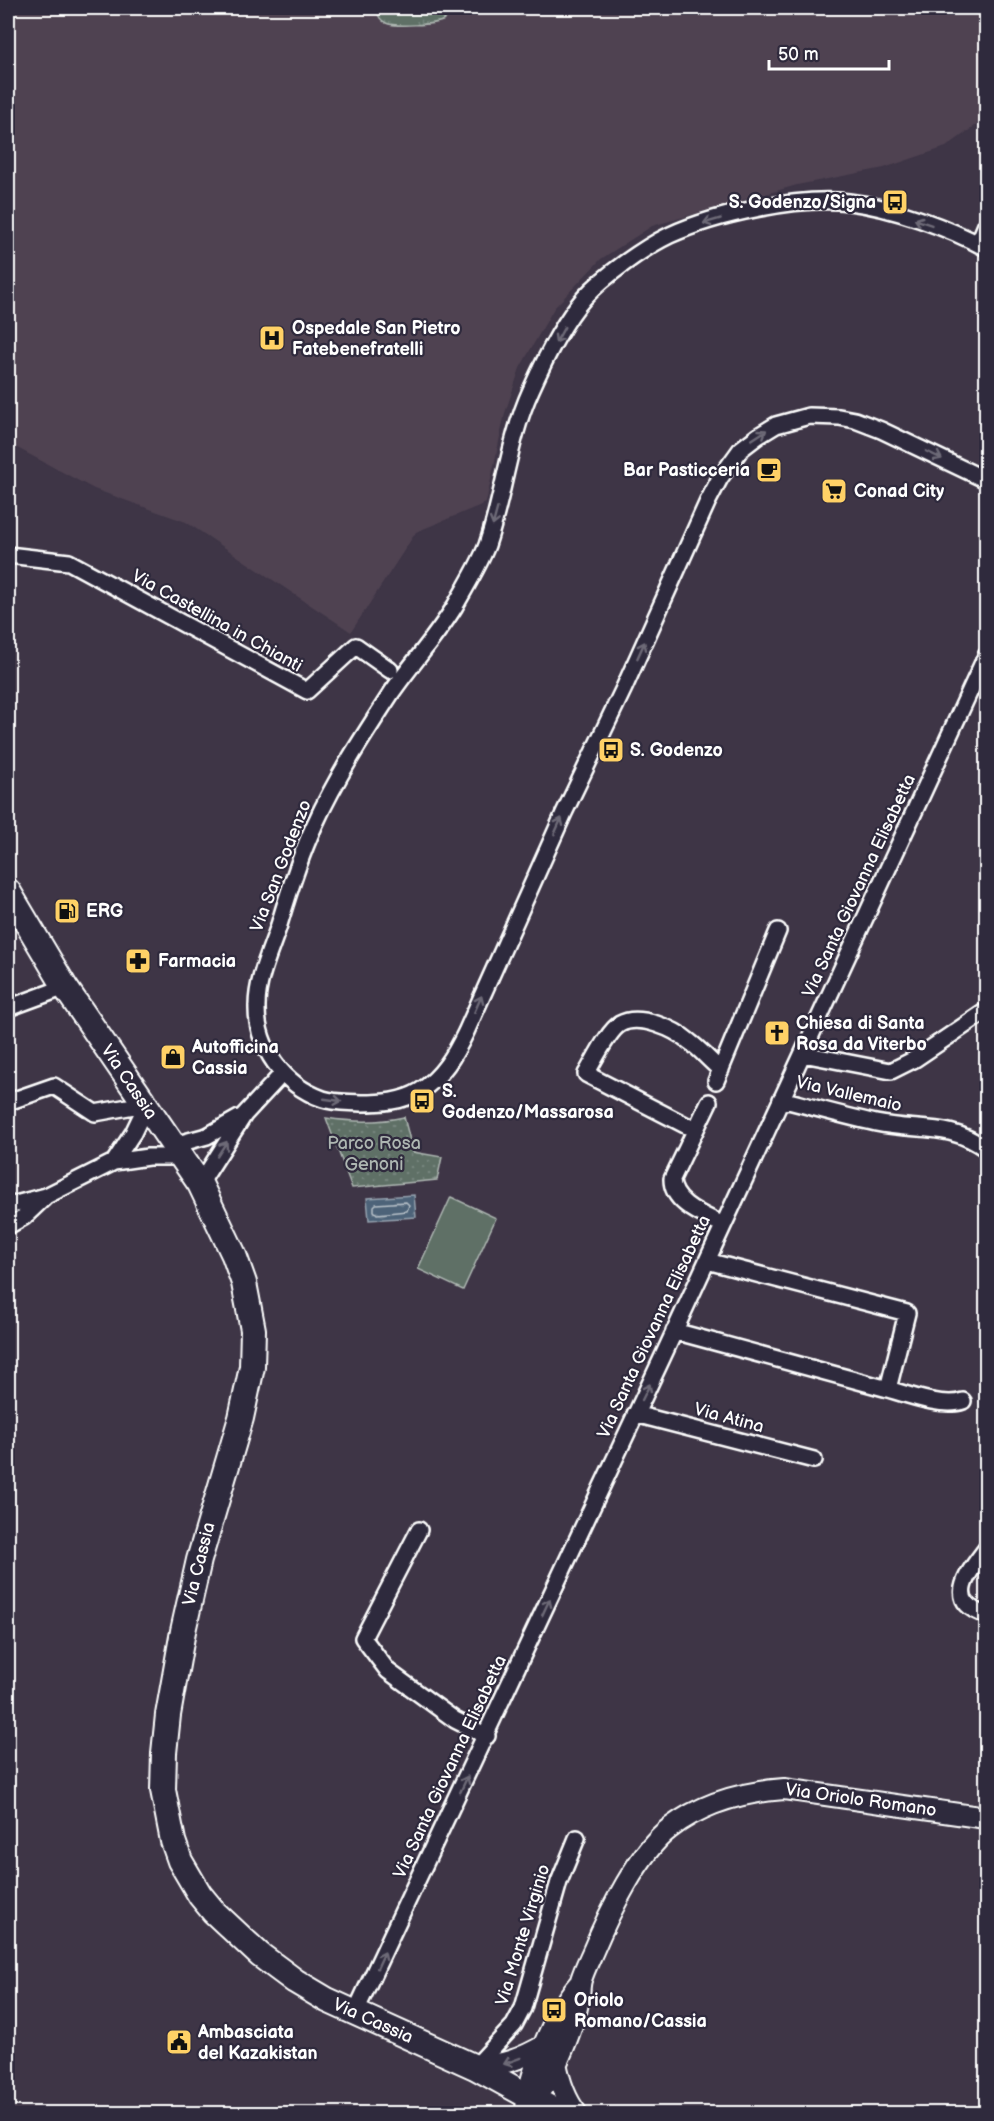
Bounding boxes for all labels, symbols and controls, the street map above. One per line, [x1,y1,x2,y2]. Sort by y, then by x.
scale bar [769,33,889,71]
text: 50 m [778,44,819,65]
bus stop icon: S. Godenzo/Signa [880,187,910,217]
place label: S. Godenzo/Signa [729,192,876,213]
one-way arrow [703,216,722,227]
one-way arrow [914,216,933,227]
place label: Ospedale San Pietro Fatebenefratelli [292,318,461,360]
hospital icon: Ospedale San Pietro Fatebenefratelli [257,323,287,353]
one-way arrow [554,326,566,343]
one-way arrow [750,429,767,441]
one-way arrow [924,449,942,461]
cafe icon: Bar Pasticceria [754,455,784,485]
place label: Bar Pasticceria [623,460,750,481]
supermarket icon: Conad City [819,476,849,506]
place label: Conad City [854,481,945,502]
one-way arrow [488,507,500,526]
street label: Via Castellina in Chianti [128,565,306,677]
one-way arrow [636,642,648,660]
bus stop icon: S. Godenzo [596,735,626,765]
place label: S. Godenzo [630,740,723,761]
street label: Via Santa Giovanna Elisabetta [798,771,920,1001]
street label: Via San Godenzo [246,797,316,935]
one-way arrow [553,818,564,836]
fuel station icon: ERG [52,896,82,926]
place label: ERG [86,901,123,922]
pharmacy icon: Farmacia [123,946,153,976]
place label: Farmacia [158,951,236,972]
one-way arrow [473,996,484,1014]
place label: Chiesa di Santa Rosa da Viterbo [796,1013,927,1055]
church icon: Chiesa di Santa Rosa da Viterbo [762,1018,792,1048]
place label: Autofficina Cassia [191,1037,279,1079]
street label: Via Cassia [96,1041,162,1123]
shop icon: Autofficina Cassia [158,1042,188,1072]
street label: Via Vallemaio [794,1072,904,1116]
place label: S. Godenzo/Massarosa [442,1081,614,1123]
bus stop icon: S. Godenzo/Massarosa [407,1086,437,1116]
one-way arrow [323,1095,343,1106]
park label: Parco Rosa Genoni [327,1133,421,1175]
one-way arrow [216,1141,228,1158]
street label: Via Santa Giovanna Elisabetta [593,1212,715,1442]
one-way arrow [640,1384,652,1402]
street label: Via Atina [692,1399,766,1437]
street label: Via Cassia [178,1520,220,1608]
one-way arrow [541,1599,552,1617]
street label: Via Santa Giovanna Elisabetta [389,1652,511,1882]
one-way arrow [458,1776,470,1794]
street label: Via Oriolo Romano [784,1779,938,1821]
street label: Via Monte Virginio [491,1862,555,2008]
one-way arrow [375,1952,387,1970]
place label: Oriolo Romano/Cassia [574,1990,707,2032]
street label: Via Cassia [330,1994,416,2048]
bus stop icon: Oriolo Romano/Cassia [539,1995,569,2025]
place label: Ambasciata del Kazakistan [197,2022,318,2064]
public building icon: Ambasciata del Kazakistan [164,2027,194,2057]
one-way arrow [503,2057,522,2068]

